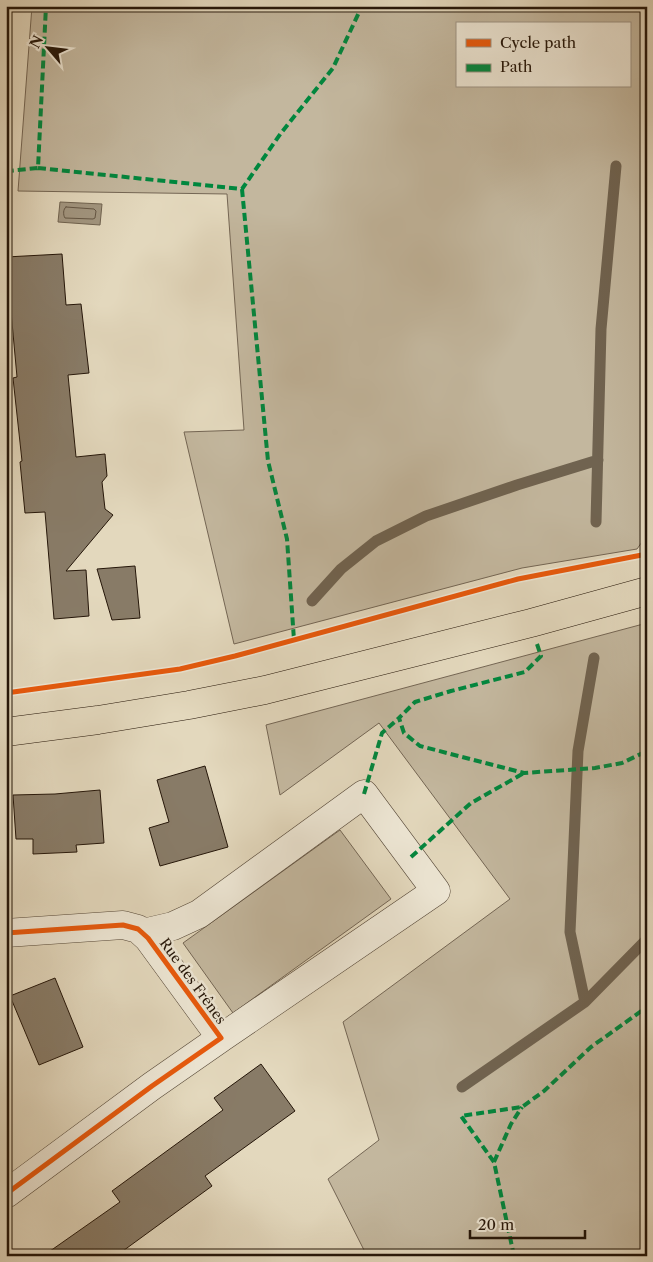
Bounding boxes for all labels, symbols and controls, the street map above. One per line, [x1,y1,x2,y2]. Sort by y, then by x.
north arrow [22,22,72,72]
legend [456,22,630,88]
text: N [26,32,47,51]
text: Cycle path [500,33,577,52]
text: Path [500,57,533,76]
street label: Rue des Frênes [156,934,230,1028]
scale bar [470,1207,586,1239]
text: 20 m [478,1215,514,1234]

